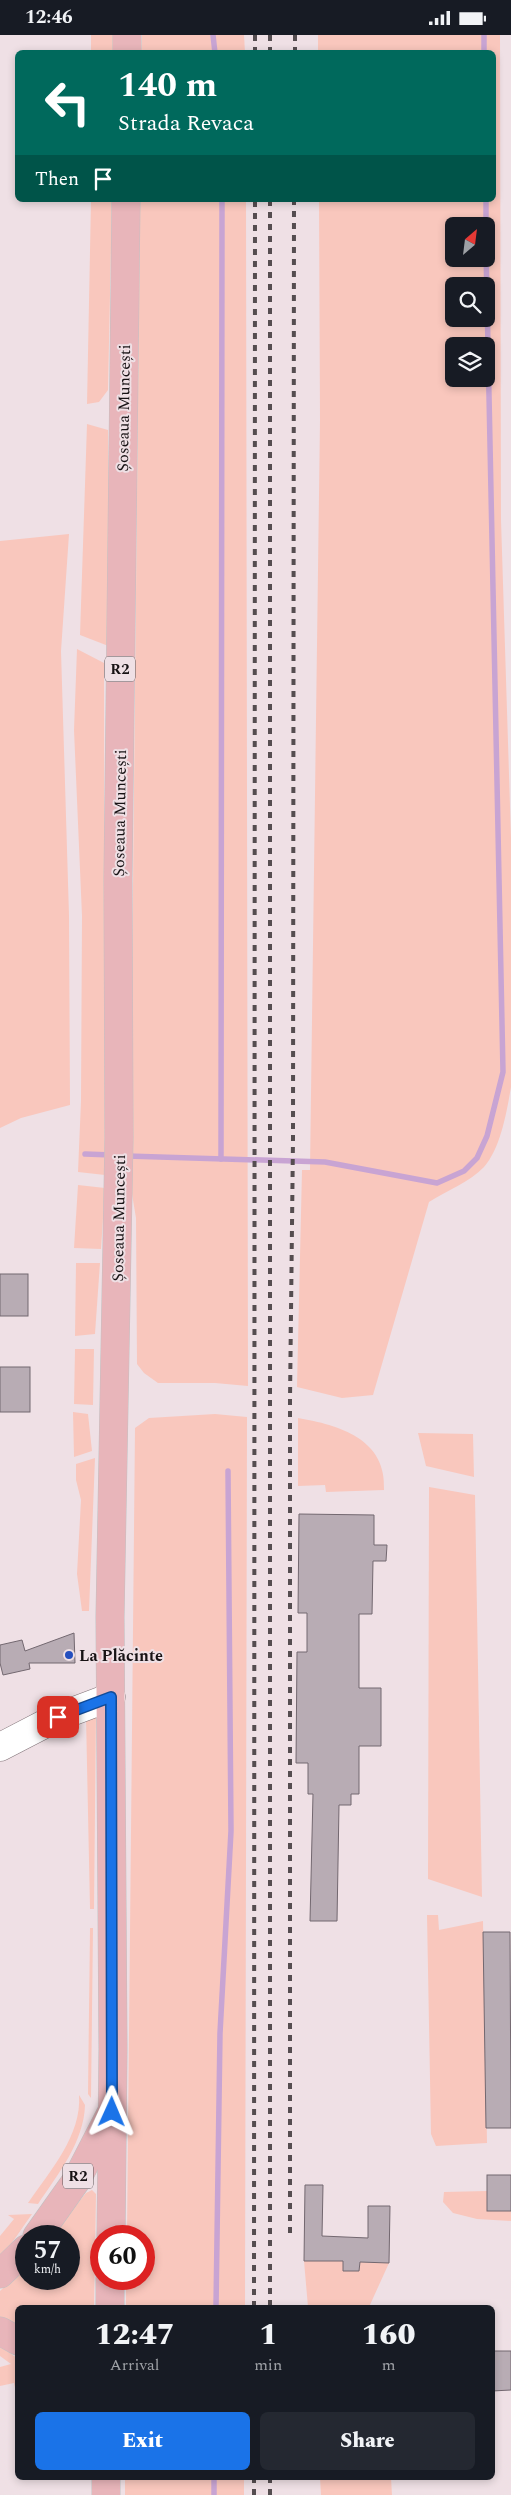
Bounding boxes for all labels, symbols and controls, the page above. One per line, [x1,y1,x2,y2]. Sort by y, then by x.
text: 12:46 [25,3,73,32]
text: 140 m [118,59,217,112]
icon: left [35,70,100,135]
text: Strada Revaca [118,107,254,140]
text: Then [35,165,79,194]
icon: arrive [89,165,117,193]
north arrow [445,217,495,267]
map controls [445,217,495,387]
button: search [445,277,495,327]
button: layers [445,337,495,387]
street label: Șoseaua Muncești [111,344,137,472]
road number: R2 [105,657,135,681]
street label: Șoseaua Muncești [107,749,133,877]
street label: Șoseaua Muncești [106,1154,132,1282]
place label: La Plăcinte [79,1644,163,1668]
marker: La Plăcinte [63,1649,75,1661]
pin [37,1696,79,1738]
icon: arrive [44,1703,72,1731]
position arrow [85,2085,137,2137]
road number: R2 [63,2163,93,2189]
speed limit sign: 60 [90,2225,155,2290]
text: 57 [33,2232,62,2270]
text: km/h [34,2260,61,2279]
text: 12:47 [94,2312,175,2358]
text: 1 [259,2312,277,2358]
text: 160 [362,2312,416,2358]
text: Arrival [110,2353,160,2377]
text: min [254,2353,282,2377]
text: m [382,2353,395,2377]
button: Exit [35,2412,250,2470]
button: Share [260,2412,475,2470]

